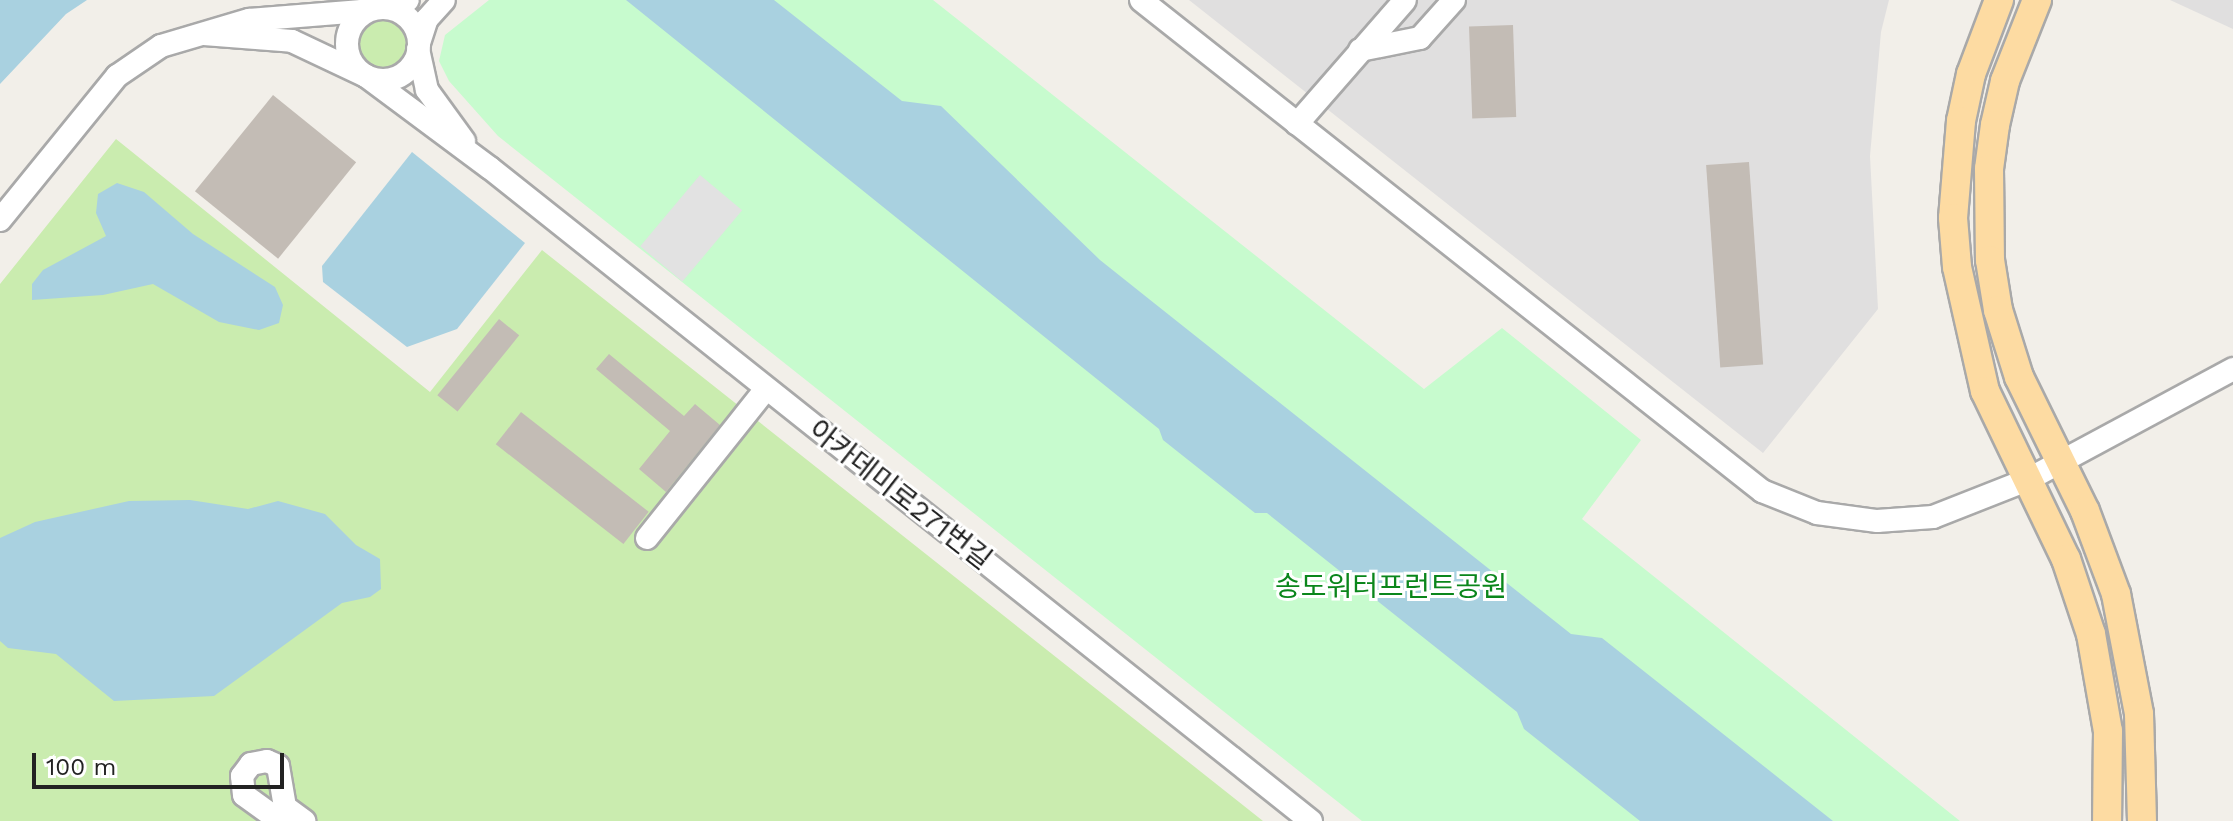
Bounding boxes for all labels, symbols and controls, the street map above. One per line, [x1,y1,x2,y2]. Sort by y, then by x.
street label: 아카데미로271번길 [802,413,998,577]
park label: 송도워터프런트공원 [1275,570,1507,604]
scale bar [36,737,288,787]
text: 100 m [46,753,116,781]

